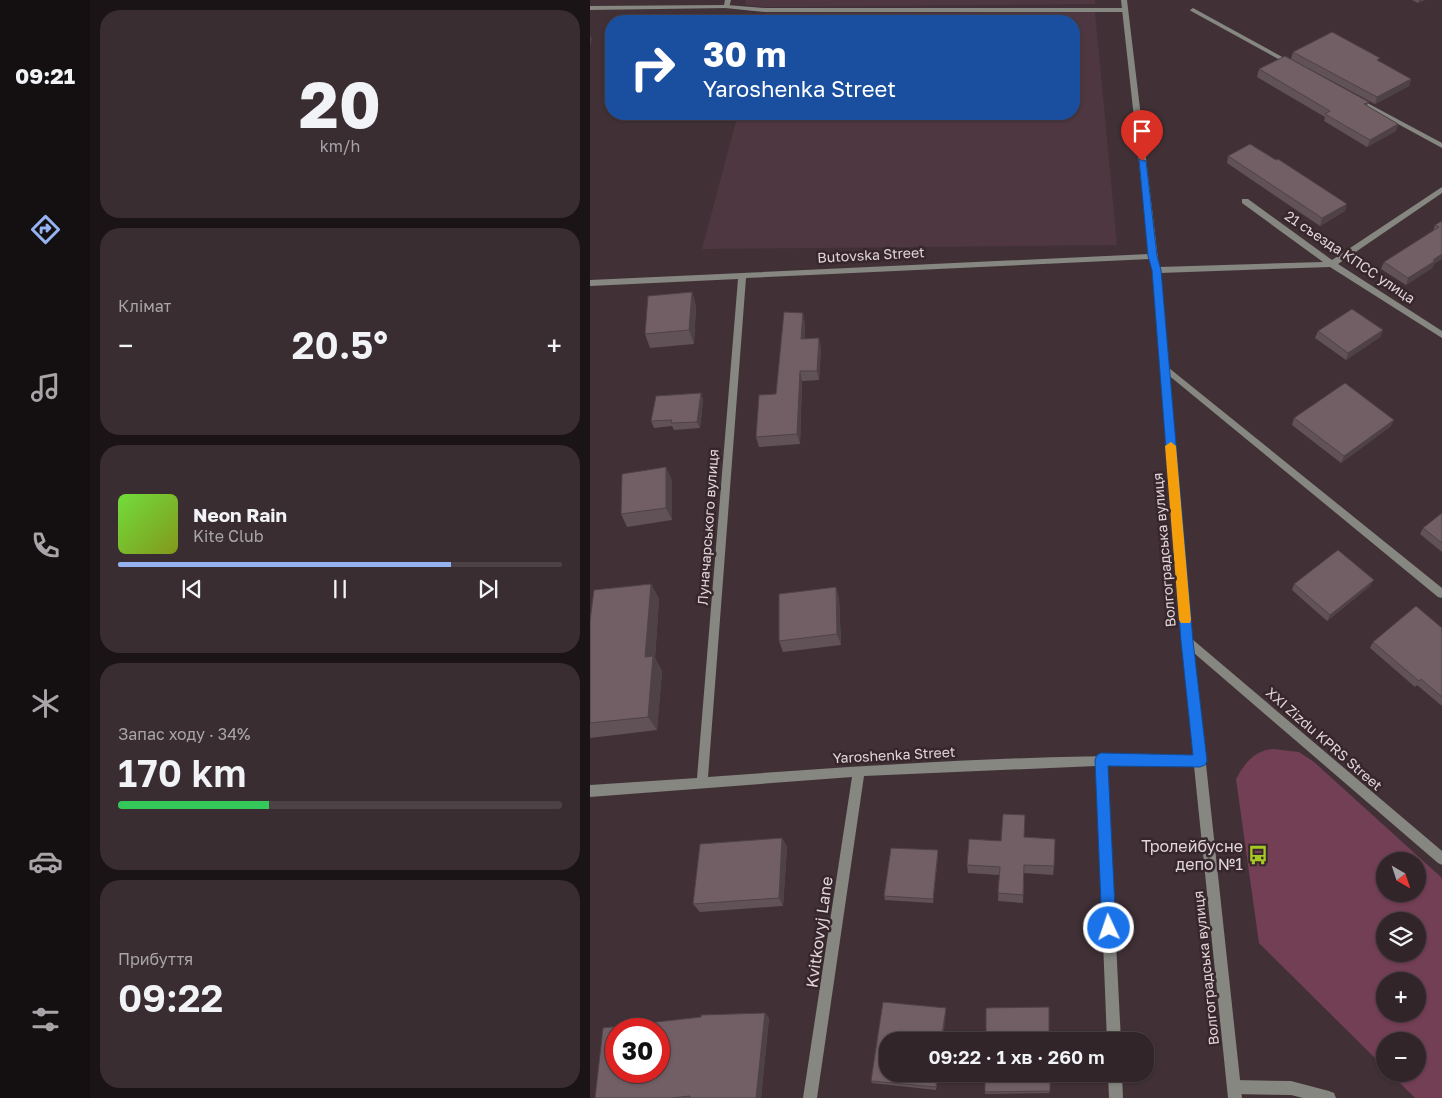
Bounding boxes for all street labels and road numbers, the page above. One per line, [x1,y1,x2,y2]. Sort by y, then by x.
street label: 21 съезда КПСС улица [1282,207,1419,307]
street label: Butovska Street [817,243,925,266]
street label: Луначарського вулиця [694,448,721,606]
street label: Волгоградська вулиця [1148,472,1179,628]
street label: XXI Zizdu KPRS Street [1263,683,1386,794]
street label: Yaroshenka Street [832,743,956,766]
street label: Kvitkovyj Lane [801,875,837,989]
street label: Волгоградська вулиця [1189,890,1222,1046]

